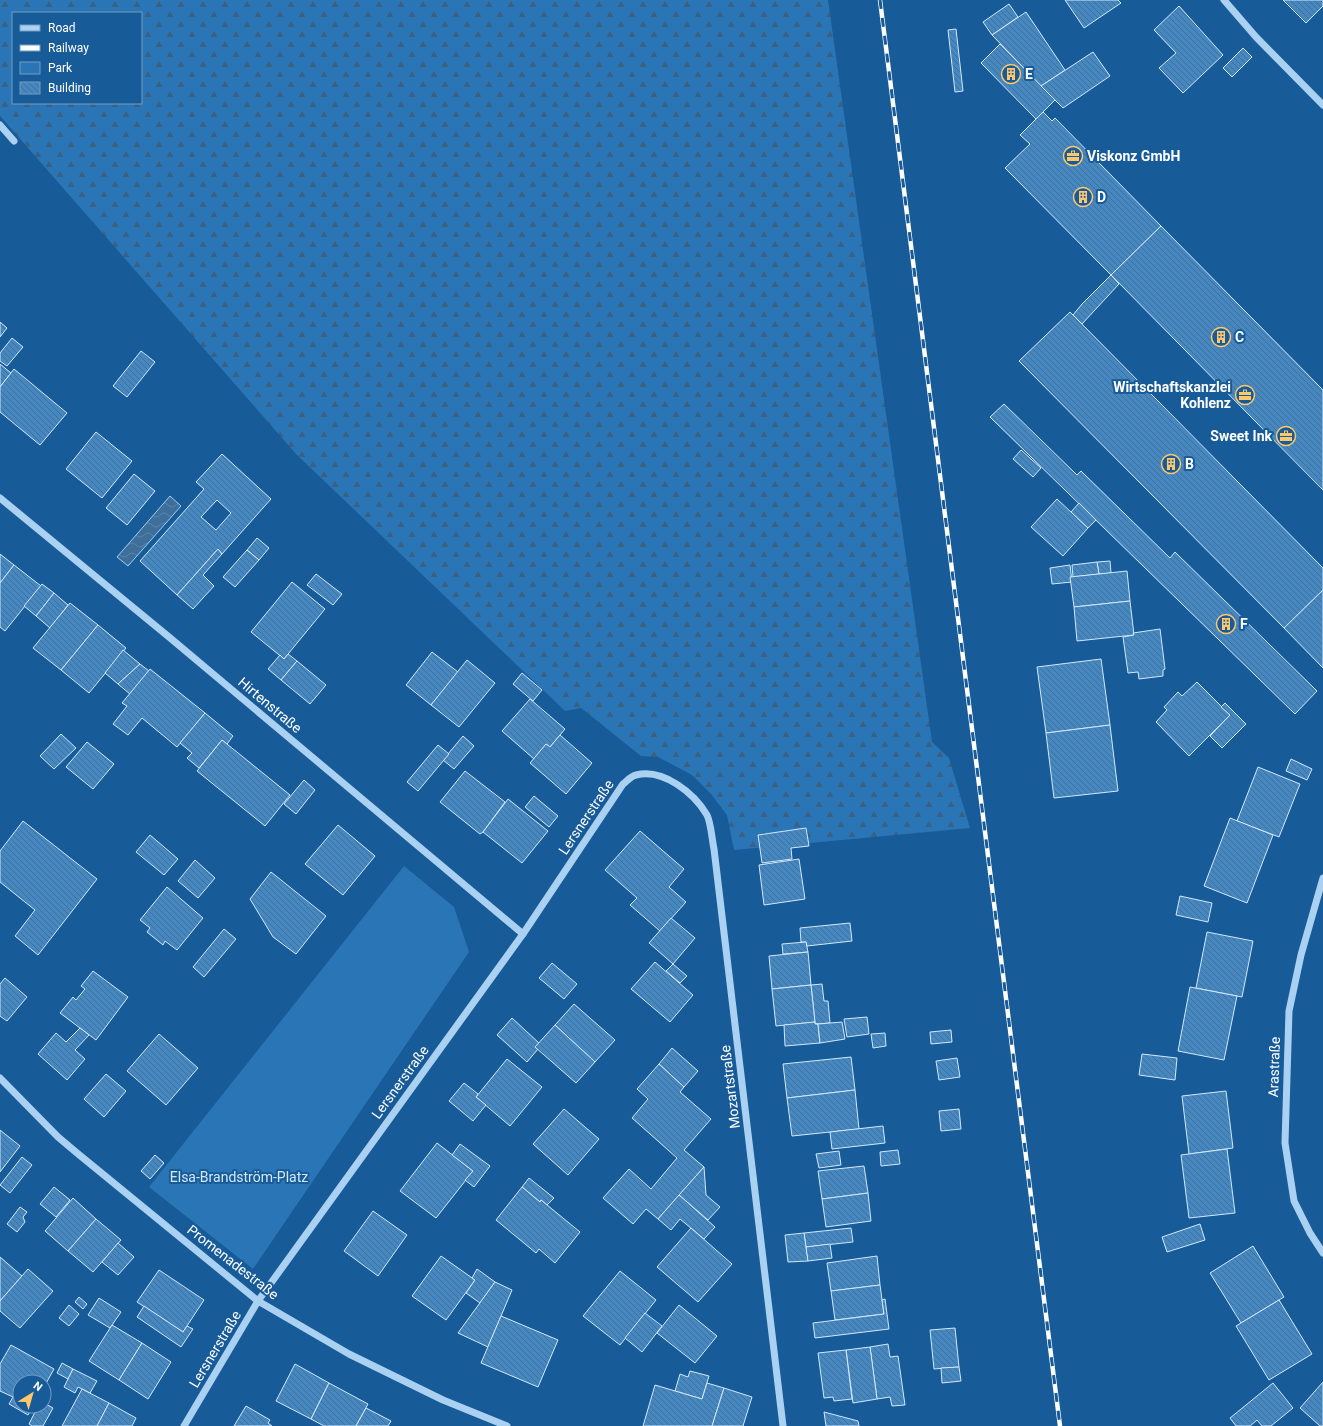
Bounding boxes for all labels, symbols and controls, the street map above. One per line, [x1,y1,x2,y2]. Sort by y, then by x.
legend [12,12,142,104]
text: Road [48,21,76,35]
text: Railway [48,41,89,55]
text: Park [48,61,73,75]
building icon: E [1000,63,1022,85]
place label: E [1025,66,1033,82]
text: Building [48,81,91,95]
office icon: Viskonz GmbH [1062,145,1084,167]
place label: Viskonz GmbH [1087,148,1180,164]
building icon: D [1072,186,1094,208]
place label: D [1097,189,1106,205]
building icon: C [1210,326,1232,348]
place label: C [1235,329,1244,345]
place label: Wirtschaftskanzlei Kohlenz [1113,379,1231,411]
office icon: Wirtschaftskanzlei Kohlenz [1234,384,1256,406]
office icon: Sweet Ink [1275,425,1297,447]
place label: Sweet Ink [1210,428,1273,444]
building icon: B [1160,453,1182,475]
place label: B [1185,456,1194,472]
building icon: F [1215,613,1237,635]
place label: F [1240,616,1248,632]
street label: Hirtenstraße [235,674,305,736]
street label: Lersnerstraße [555,777,617,857]
street label: Arastraße [1265,1036,1283,1098]
street label: Lersnerstraße [368,1042,432,1122]
street label: Mozartstraße [717,1044,743,1130]
park label: Elsa-Brandström-Platz [170,1169,308,1185]
street label: Promenadestraße [184,1221,282,1303]
street label: Lersnerstraße [186,1308,244,1390]
north arrow [12,1374,52,1414]
text: N [31,1379,45,1394]

